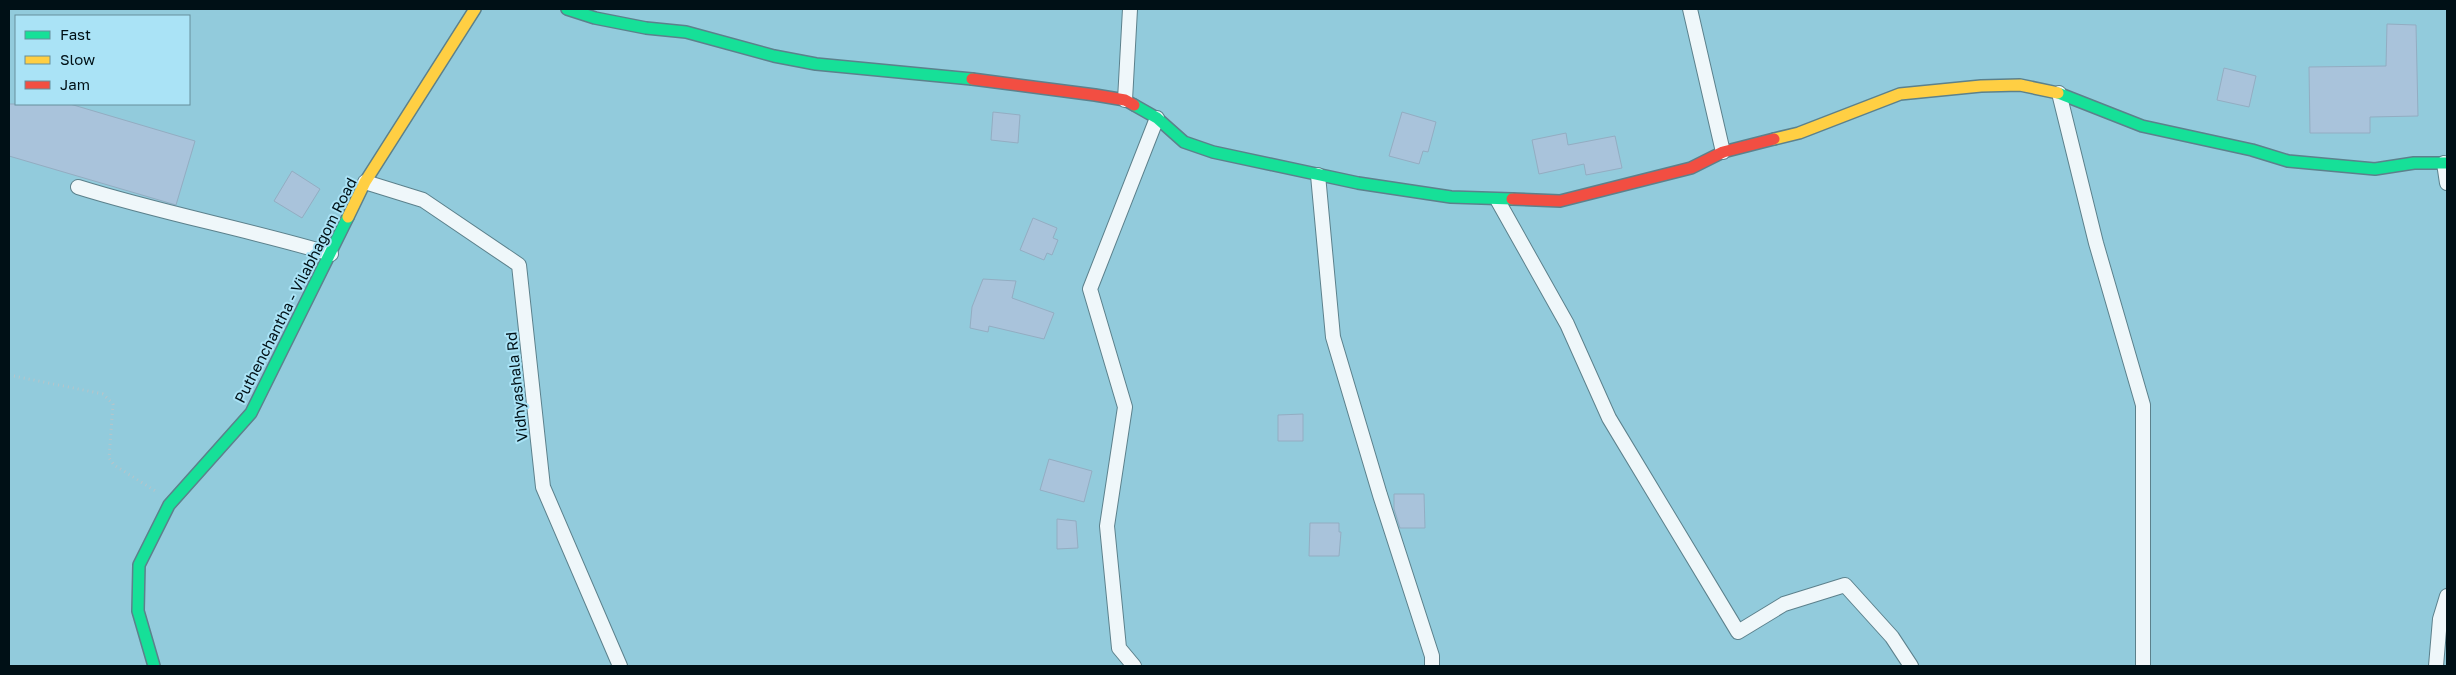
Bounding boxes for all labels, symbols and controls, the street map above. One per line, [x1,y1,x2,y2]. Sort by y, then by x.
legend [15,15,190,105]
text: Fast [60,25,91,43]
text: Slow [60,50,95,68]
text: Jam [60,75,90,93]
street label: Puthenchantha - Vilabhagom Road [230,174,360,406]
street label: Vidhyashala Rd [501,331,531,443]

